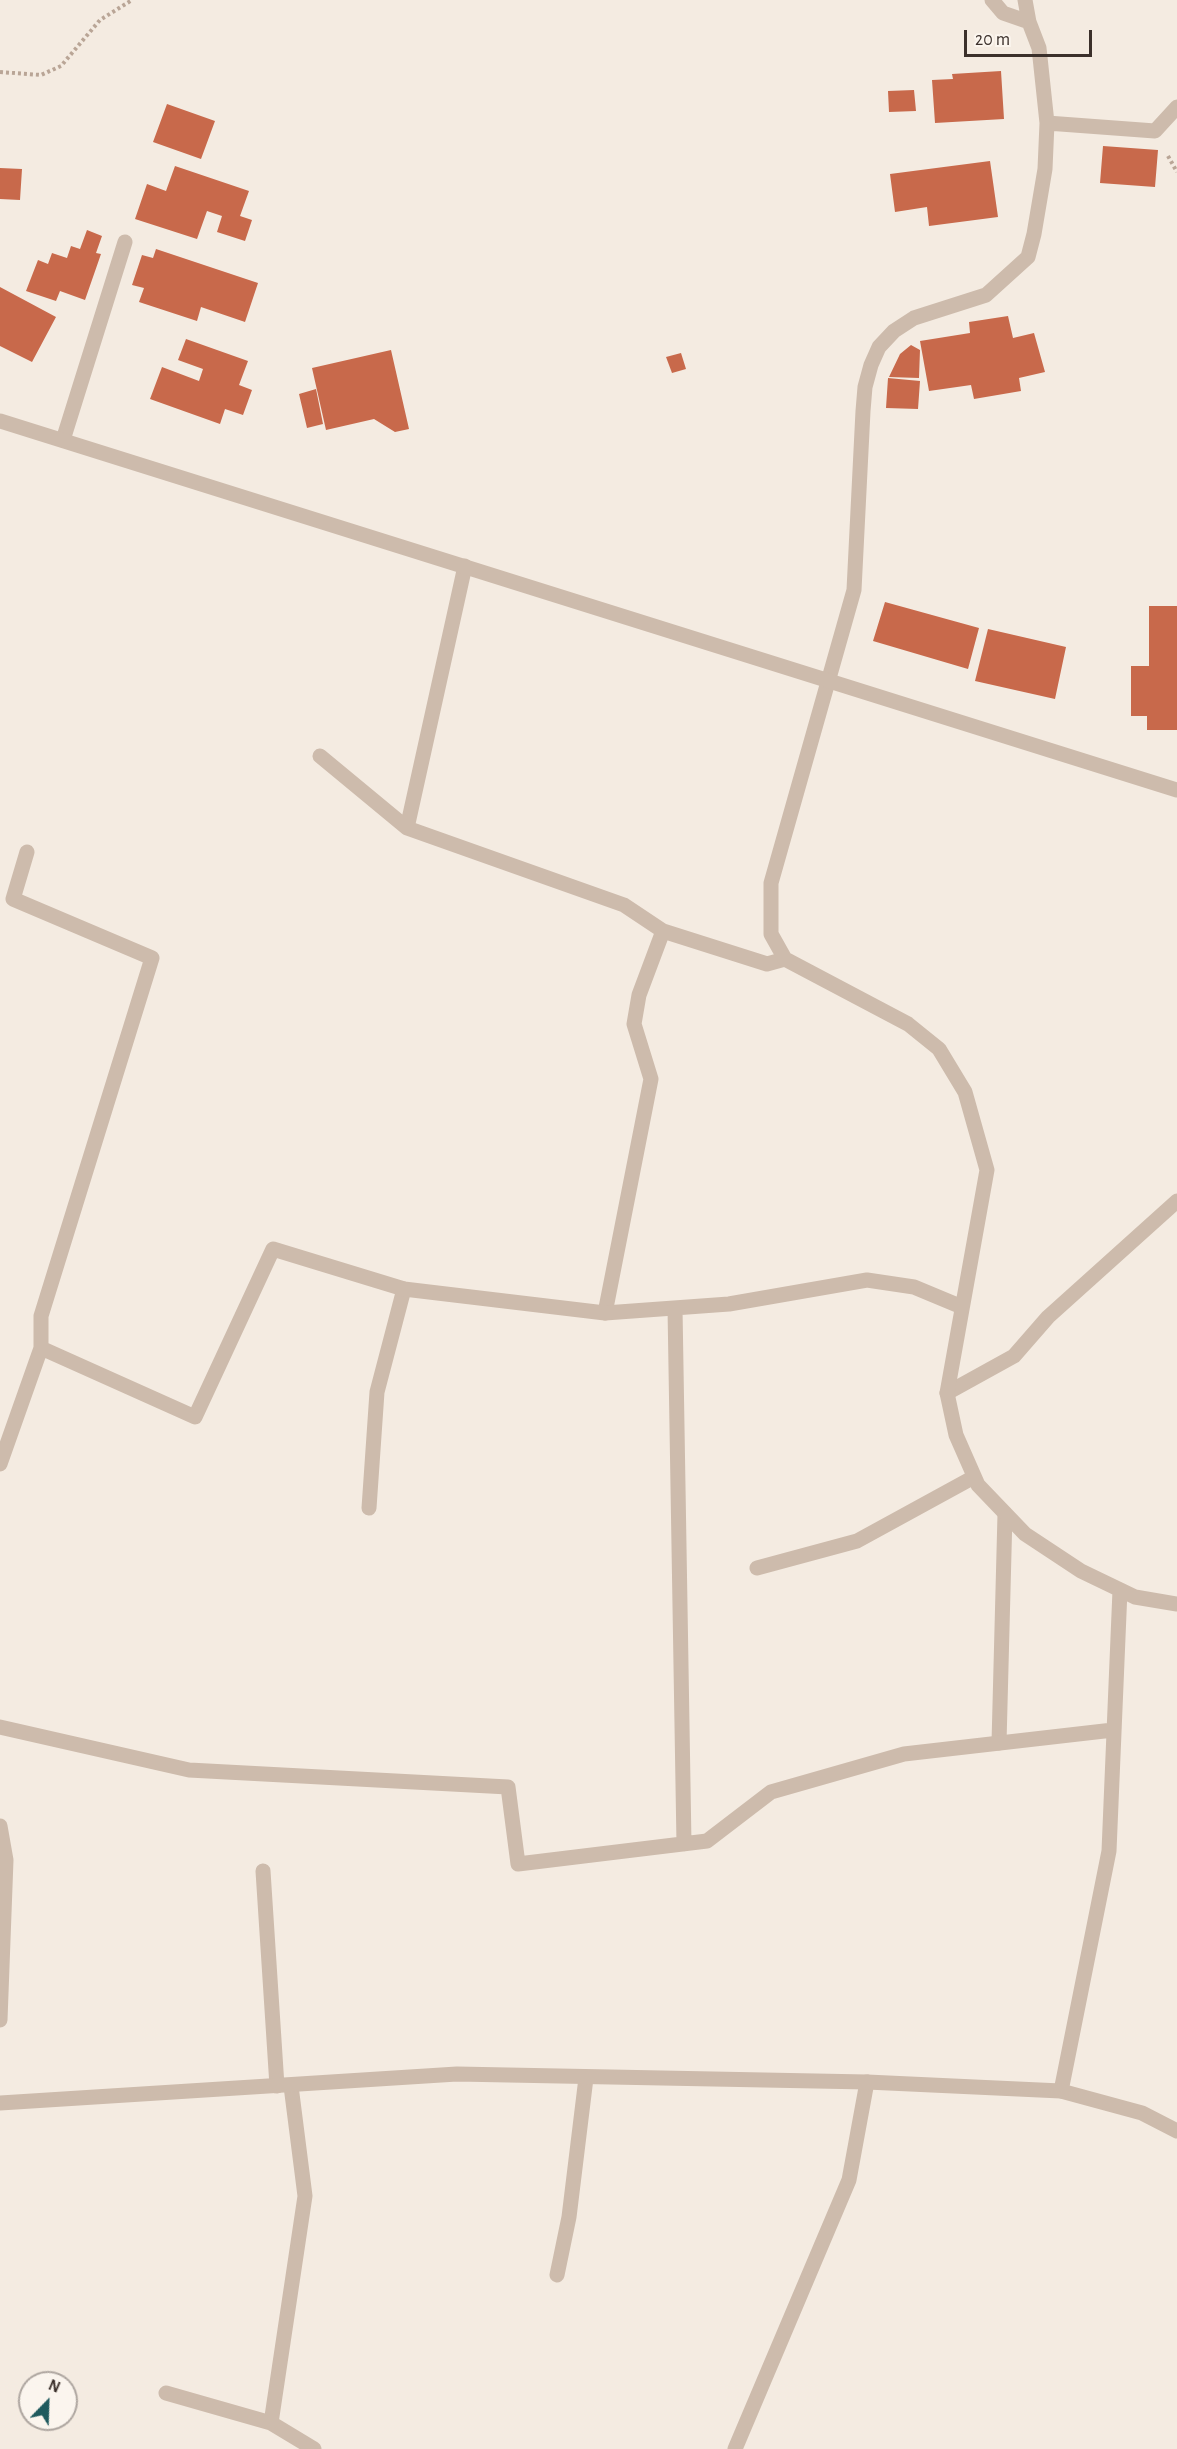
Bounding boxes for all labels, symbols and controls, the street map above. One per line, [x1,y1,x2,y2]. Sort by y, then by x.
scale bar [967,18,1094,56]
text: 20 m [975,31,1010,49]
north arrow [18,2371,78,2431]
text: N [46,2377,62,2396]

